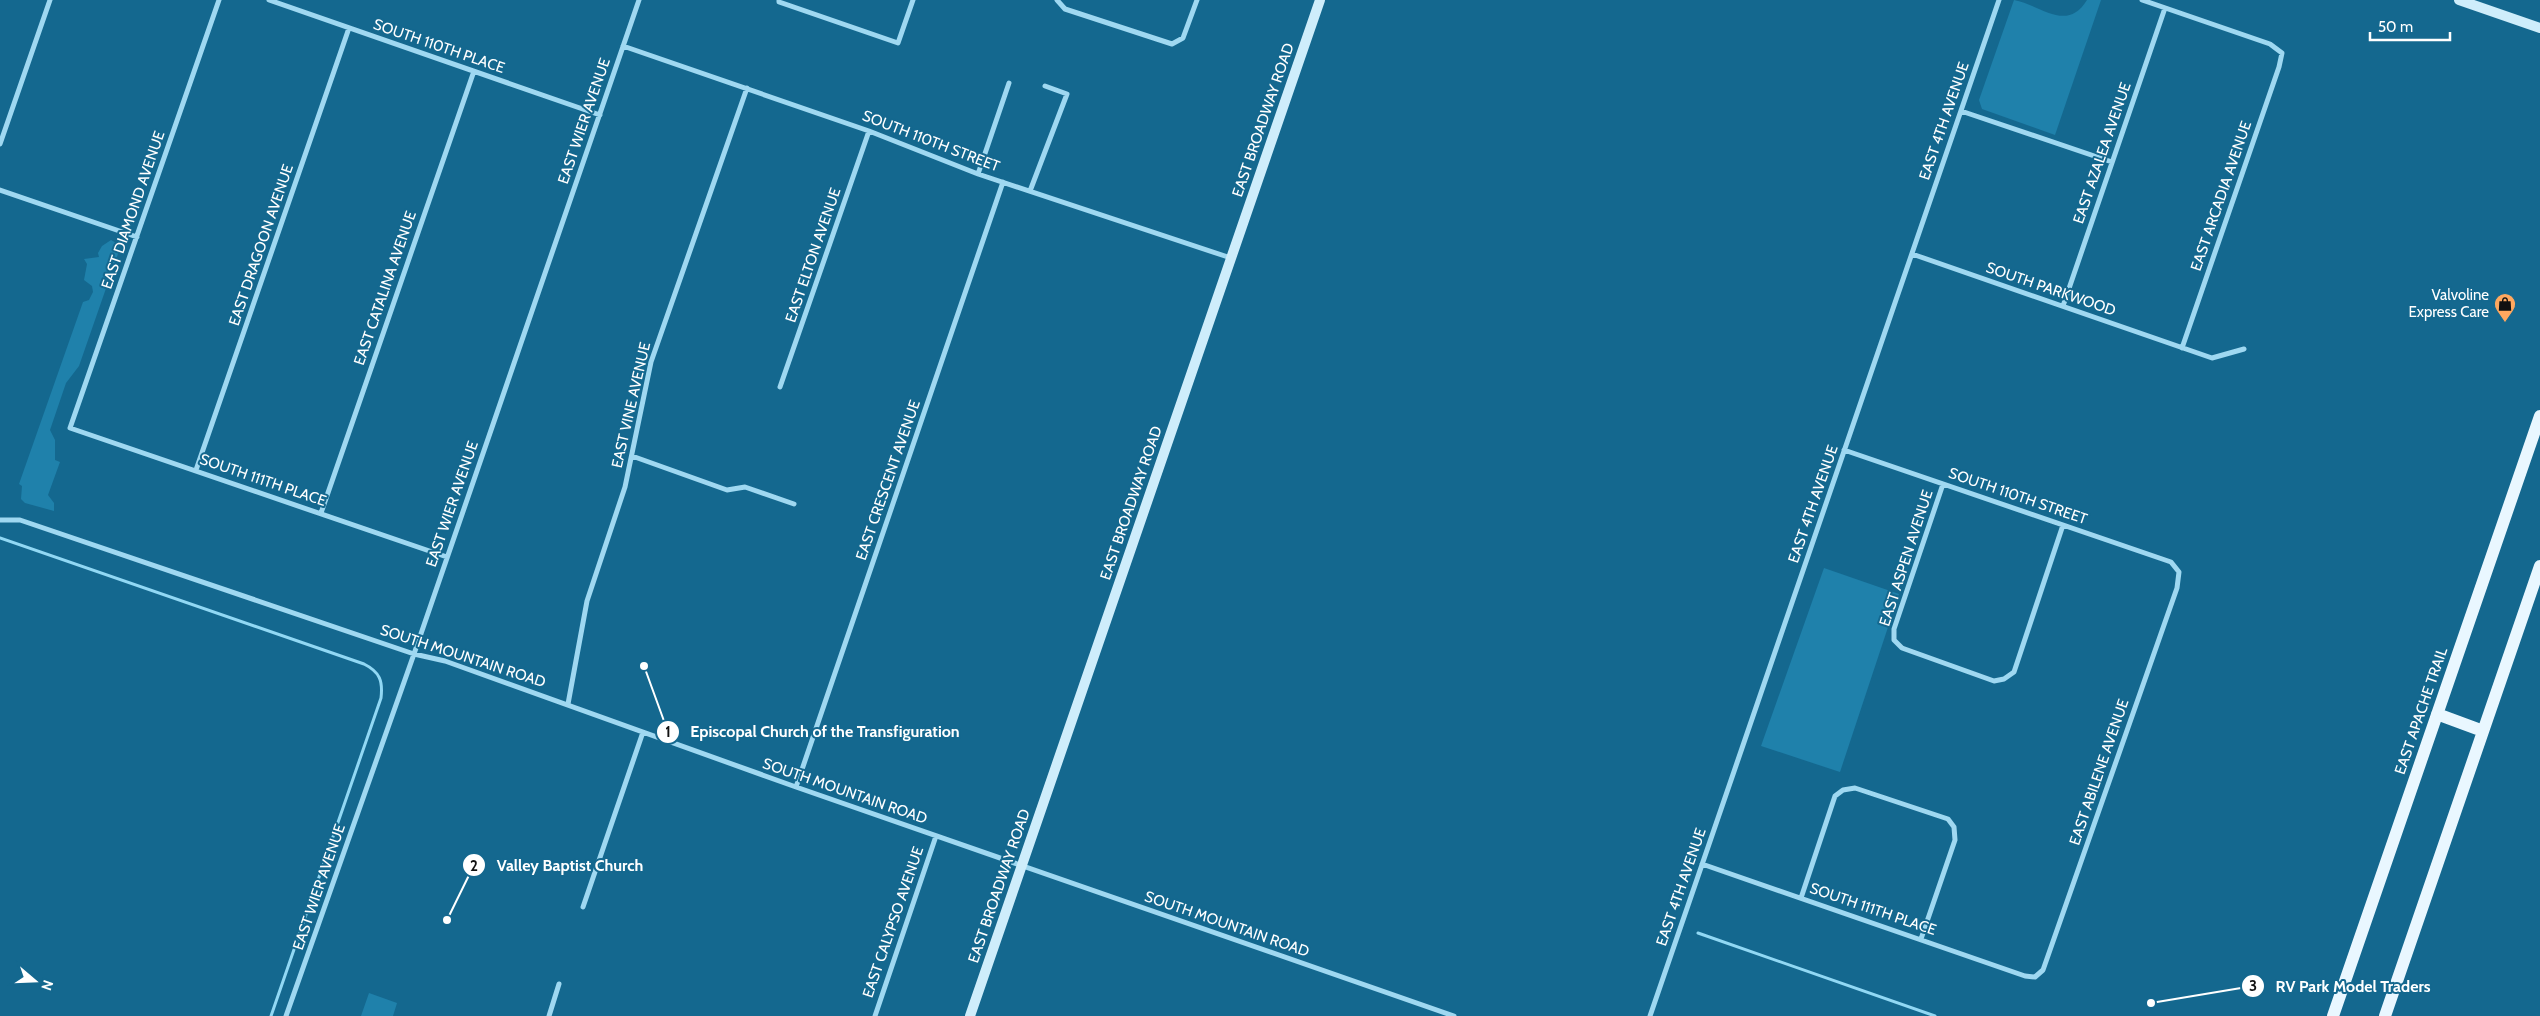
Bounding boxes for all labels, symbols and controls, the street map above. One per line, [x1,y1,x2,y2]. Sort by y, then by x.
scale bar [2370,10,2450,42]
street label: SOUTH 110TH PLACE [371,15,507,77]
text: 50 m [2378,18,2413,36]
street label: EAST BROADWAY ROAD [1228,41,1298,199]
street label: EAST WIER AVENUE [554,56,614,186]
street label: EAST 4TH AVENUE [1915,60,1973,182]
street label: EAST AZALEA AVENUE [2069,80,2135,226]
street label: SOUTH 110TH STREET [860,107,1002,175]
street label: EAST ARCADIA AVENUE [2187,119,2255,273]
street label: EAST DIAMOND AVENUE [97,129,169,291]
street label: EAST DRAGOON AVENUE [225,162,297,328]
street label: EAST ELTON AVENUE [781,185,845,325]
street label: EAST CATALINA AVENUE [350,208,420,368]
street label: SOUTH PARKWOOD [1984,258,2118,320]
place label: Valvoline Express Care [2409,286,2489,321]
shop icon: Valvoline Express Care [2493,292,2517,323]
street label: EAST VINE AVENUE [608,340,654,470]
street label: EAST CRESCENT AVENUE [852,398,924,562]
street label: EAST BROADWAY ROAD [1096,424,1166,582]
street label: EAST WIER AVENUE [422,439,482,569]
street label: EAST 4TH AVENUE [1784,443,1842,565]
street label: SOUTH 111TH PLACE [197,450,329,510]
street label: SOUTH 110TH STREET [1946,464,2090,528]
street label: EAST ASPEN AVENUE [1875,488,1937,628]
street label: SOUTH MOUNTAIN ROAD [378,621,548,691]
street label: EAST APACHE TRAIL [2391,645,2451,777]
street label: EAST ABILENE AVENUE [2066,697,2132,847]
callout: Episcopal Church of the Transfiguration [656,716,970,747]
text: Episcopal Church of the Transfiguration [690,722,960,741]
text: 1 [665,723,671,741]
street label: SOUTH MOUNTAIN ROAD [760,754,930,828]
street label: EAST BROADWAY ROAD [964,807,1034,965]
street label: EAST WIER AVENUE [289,822,349,952]
street label: EAST 4TH AVENUE [1652,826,1710,948]
street label: EAST CALYPSO AVENUE [859,844,927,1000]
callout: Valley Baptist Church [462,850,654,881]
text: Valley Baptist Church [497,856,643,875]
text: 2 [470,857,478,875]
street label: SOUTH 111TH PLACE [1807,879,1939,939]
street label: SOUTH MOUNTAIN ROAD [1142,887,1312,961]
north arrow [10,956,60,1006]
callout: RV Park Model Traders [2240,971,2440,1002]
text: 3 [2249,977,2257,995]
text: RV Park Model Traders [2276,977,2431,996]
text: N [37,978,57,993]

